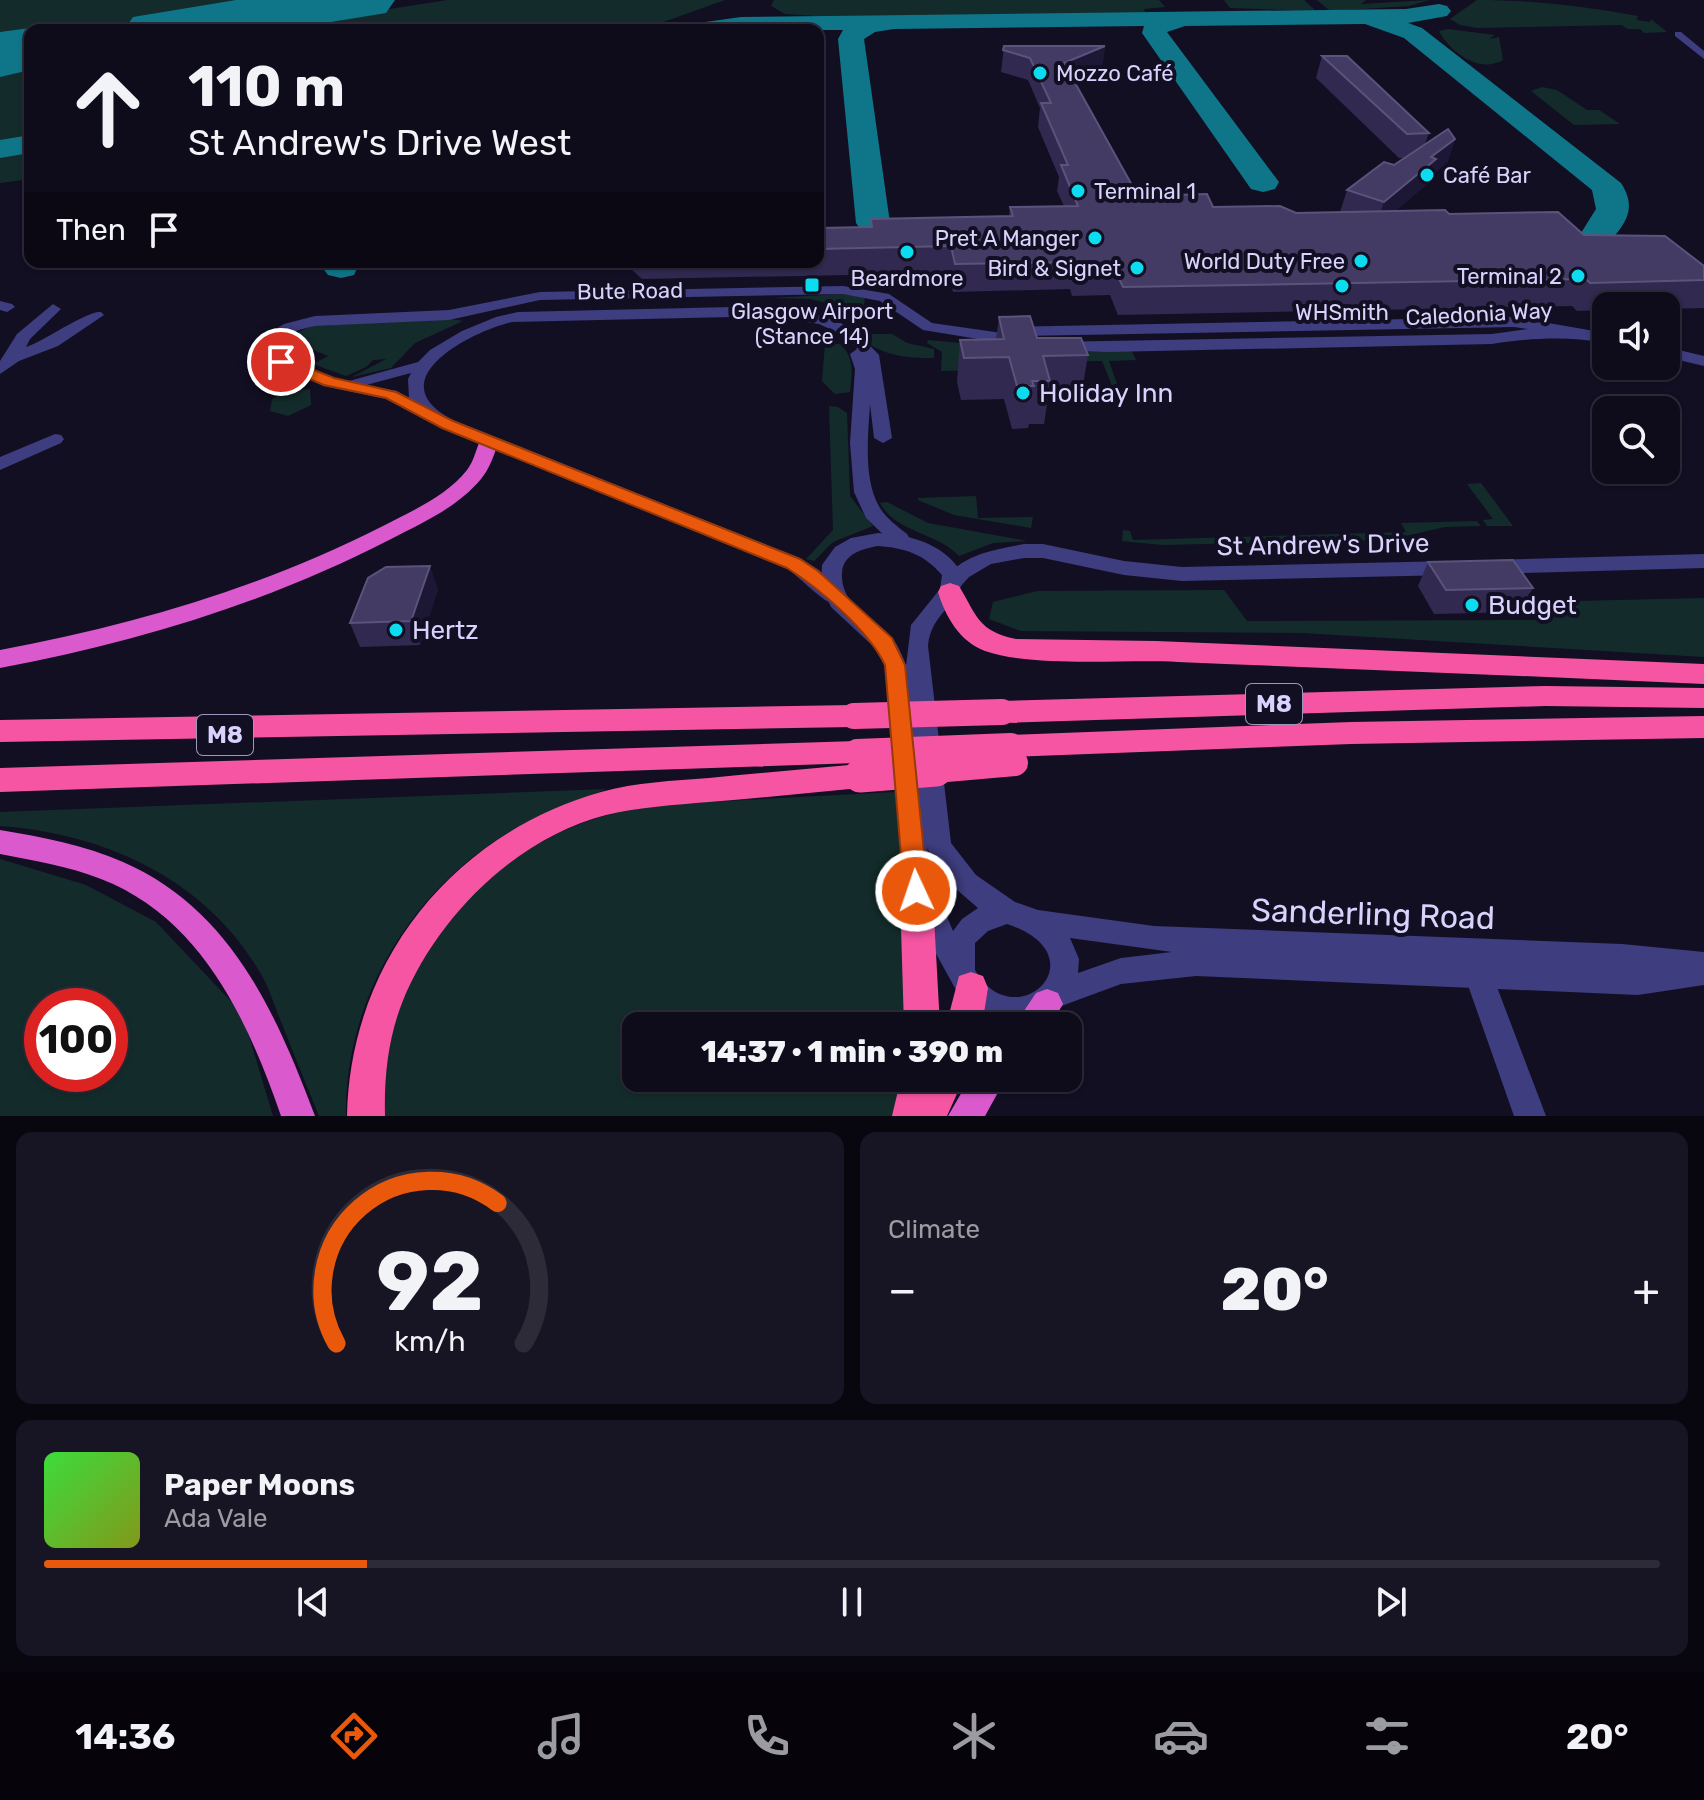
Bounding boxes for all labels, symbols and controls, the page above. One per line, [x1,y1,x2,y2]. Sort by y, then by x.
text: 110 m [188,54,345,120]
icon: ahead [56,56,160,160]
place label: Mozzo Café [1056,60,1174,87]
marker: Mozzo Café [1031,64,1049,82]
text: St Andrew's Drive West [188,121,571,164]
place label: Café Bar [1443,162,1531,189]
marker: Café Bar [1418,166,1436,184]
place label: Terminal 1 [1094,178,1196,205]
marker: Terminal 1 [1069,182,1087,200]
icon: arrive [142,208,186,252]
text: Then [56,212,126,248]
place label: Pret A Manger [935,225,1080,252]
marker: Pret A Manger [1086,229,1104,247]
marker: Beardmore [898,243,916,261]
place label: World Duty Free [1184,248,1345,275]
marker: World Duty Free [1352,252,1370,270]
place label: Bird & Signet [987,255,1121,282]
marker: Bird & Signet [1128,259,1146,277]
place label: Terminal 2 [1457,263,1562,290]
place label: Beardmore [850,265,964,292]
marker: Terminal 2 [1569,267,1587,285]
marker: Glasgow Airport (Stance 14) [803,276,821,294]
street label: Bute Road [577,277,683,305]
marker: WHSmith [1333,277,1351,295]
map controls [1592,292,1680,484]
button: sound [1592,292,1680,380]
street label: Caledonia Way [1405,297,1553,331]
place label: Glasgow Airport (Stance 14) [731,298,894,350]
place label: WHSmith [1295,299,1389,326]
pin [247,328,315,396]
icon: arrive [259,340,303,384]
place label: Holiday Inn [1039,378,1173,409]
marker: Holiday Inn [1014,384,1032,402]
button: search [1592,396,1680,484]
street label: St Andrew's Drive [1216,528,1430,562]
place label: Budget [1488,590,1577,621]
marker: Budget [1463,596,1481,614]
place label: Hertz [412,615,478,646]
marker: Hertz [387,621,405,639]
road number: M8 [1246,684,1302,724]
road number: M8 [197,715,253,755]
position arrow [874,849,958,933]
street label: Sanderling Road [1251,891,1495,937]
speed limit sign: 100 [24,988,128,1092]
text: 14:37 · 1 min · 390 m [701,1034,1003,1070]
text: Climate [888,1214,980,1245]
text: 92 [376,1232,484,1331]
text: 20° [1221,1254,1328,1325]
text: − [888,1264,917,1316]
text: + [1633,1264,1660,1316]
text: km/h [394,1324,466,1358]
text: Paper Moons [164,1467,355,1503]
text: Ada Vale [164,1503,268,1534]
icon: previous [291,1580,335,1624]
icon: pause [830,1580,874,1624]
icon: next [1369,1580,1413,1624]
icon: directions [326,1708,382,1764]
icon: music [533,1708,589,1764]
icon: phone [739,1708,795,1764]
icon: climate [946,1708,1002,1764]
icon: car [1153,1708,1209,1764]
icon: filters [1359,1708,1415,1764]
text: 14:36 [75,1715,175,1758]
text: 20° [1566,1715,1629,1758]

